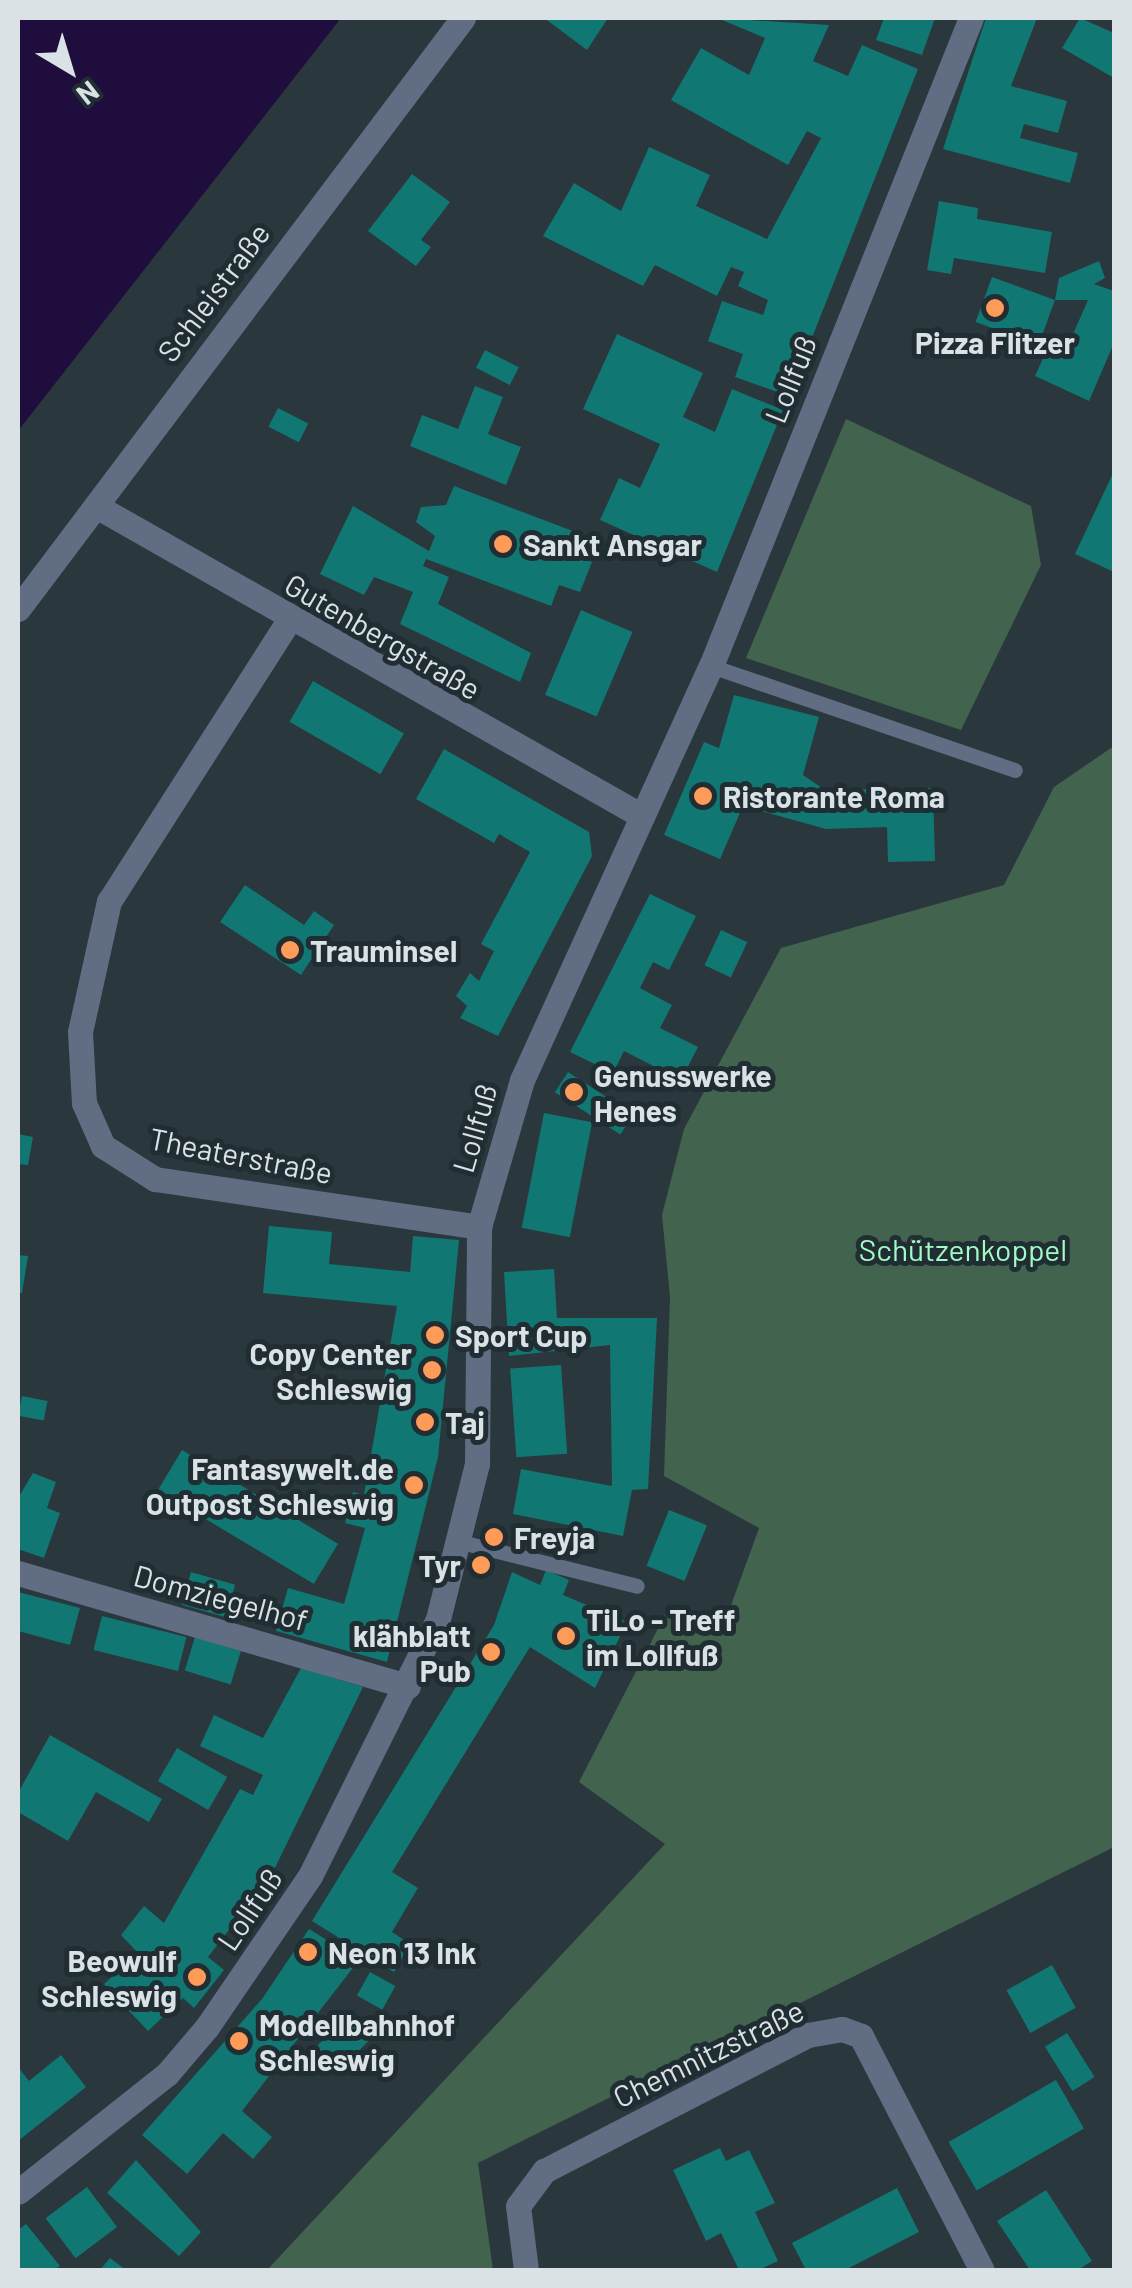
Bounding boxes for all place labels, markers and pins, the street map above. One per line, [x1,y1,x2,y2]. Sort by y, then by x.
marker: Pizza Flitzer [984,297,1006,319]
place label: Pizza Flitzer [915,324,1075,360]
place label: Sankt Ansgar [523,526,702,562]
marker: Sankt Ansgar [492,533,514,555]
place label: Ristorante Roma [723,778,945,814]
marker: Ristorante Roma [692,785,714,807]
place label: Trauminsel [310,932,457,968]
marker: Trauminsel [279,939,301,961]
place label: Genusswerke Henes [594,1057,772,1128]
marker: Genusswerke Henes [563,1081,585,1103]
place label: Sport Cup [455,1317,587,1353]
marker: Sport Cup [424,1324,446,1346]
place label: Copy Center Schleswig [250,1335,412,1406]
marker: Copy Center Schleswig [421,1359,443,1381]
place label: Taj [445,1404,485,1440]
marker: Taj [414,1411,436,1433]
place label: Fantasywelt.de Outpost Schleswig [146,1450,394,1520]
marker: Fantasywelt.de Outpost Schleswig [403,1474,425,1496]
place label: Freyja [514,1519,595,1555]
marker: Freyja [483,1526,505,1548]
place label: Tyr [419,1547,461,1583]
marker: Tyr [470,1554,492,1576]
place label: TiLo - Treff im Lollfuß [586,1601,735,1672]
place label: klähblatt Pub [353,1617,471,1688]
marker: TiLo - Treff im Lollfuß [555,1625,577,1647]
marker: klähblatt Pub [480,1641,502,1663]
place label: Neon 13 Ink [328,1934,477,1970]
marker: Neon 13 Ink [297,1941,319,1963]
place label: Beowulf Schleswig [41,1942,177,2012]
marker: Beowulf Schleswig [186,1966,208,1988]
place label: Modellbahnhof Schleswig [259,2006,455,2076]
marker: Modellbahnhof Schleswig [228,2030,250,2052]

